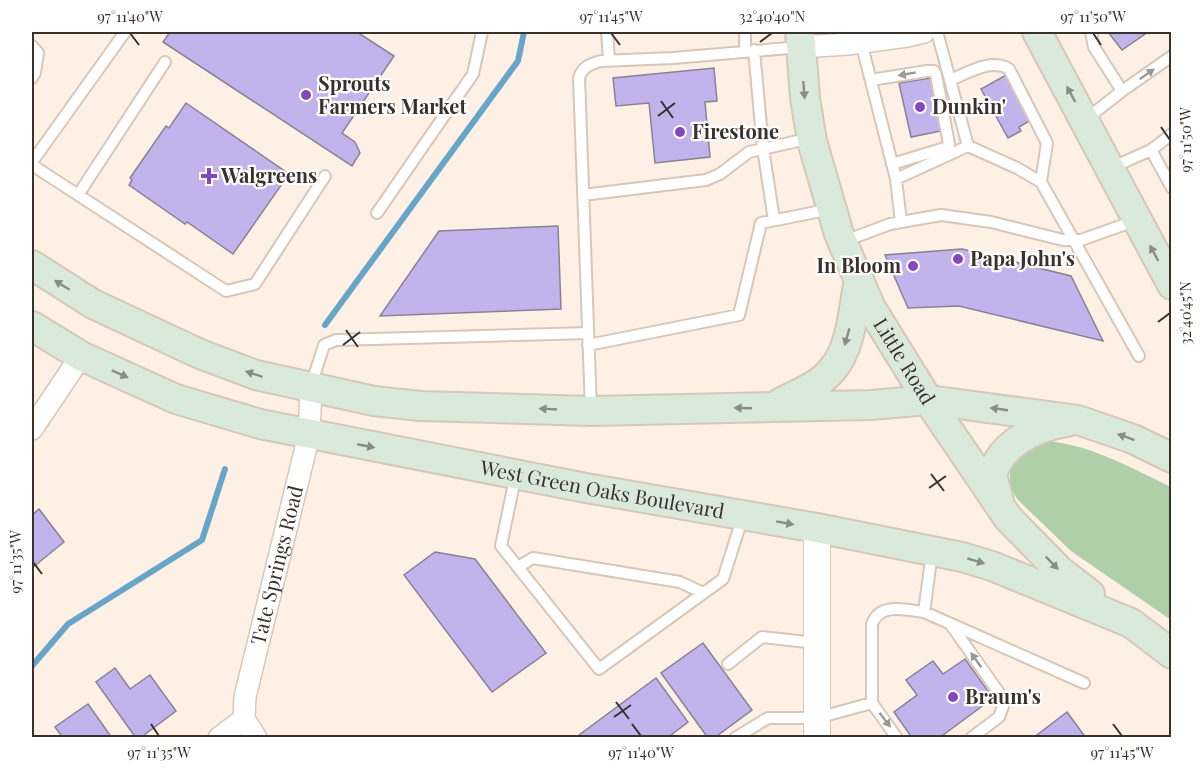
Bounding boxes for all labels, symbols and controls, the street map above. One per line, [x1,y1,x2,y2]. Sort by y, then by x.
text: 97°11'40"W [97,6,163,26]
text: 97°11'45"W [579,6,643,26]
text: 32°40'40"N [739,6,806,26]
text: 97°11'50"W [1060,6,1126,26]
one-way arrow [1138,68,1154,80]
place label: Sprouts Farmers Market [318,69,467,119]
one-way arrow [897,70,916,79]
one-way arrow [799,80,809,99]
one-way arrow [1066,86,1076,103]
marker: Sprouts Farmers Market [299,88,313,102]
place label: Dunkin' [932,92,1006,119]
marker: Dunkin' [913,100,927,114]
text: 97°11'50"W [1175,107,1195,173]
place label: Firestone [692,117,779,144]
marker: Firestone [673,125,687,139]
place label: Walgreens [220,161,317,188]
marker: Walgreens [202,169,216,183]
place label: Papa John's [970,244,1075,271]
one-way arrow [1149,244,1159,261]
place label: In Bloom [817,251,901,278]
marker: Papa John's [951,252,965,266]
marker: In Bloom [906,259,920,273]
one-way arrow [54,279,70,290]
text: 32°40'45"N [1175,281,1195,345]
street label: Little Road [868,312,943,409]
one-way arrow [842,328,851,346]
one-way arrow [111,369,129,379]
one-way arrow [245,369,263,378]
one-way arrow [733,403,752,412]
one-way arrow [538,404,557,413]
one-way arrow [990,405,1009,414]
one-way arrow [1117,431,1135,441]
one-way arrow [357,442,376,451]
street label: West Green Oaks Boulevard [477,452,727,524]
street label: Tate Springs Road [243,482,308,647]
one-way arrow [776,519,795,528]
text: 97°11'35"W [5,530,25,594]
one-way arrow [1044,556,1058,570]
one-way arrow [967,557,985,566]
one-way arrow [970,652,982,668]
place label: Braum's [965,682,1041,709]
marker: Braum's [946,690,960,704]
one-way arrow [878,713,890,728]
text: 97°11'35"W [127,742,191,762]
text: 97°11'40"W [608,742,674,762]
text: 97°11'45"W [1090,742,1154,762]

